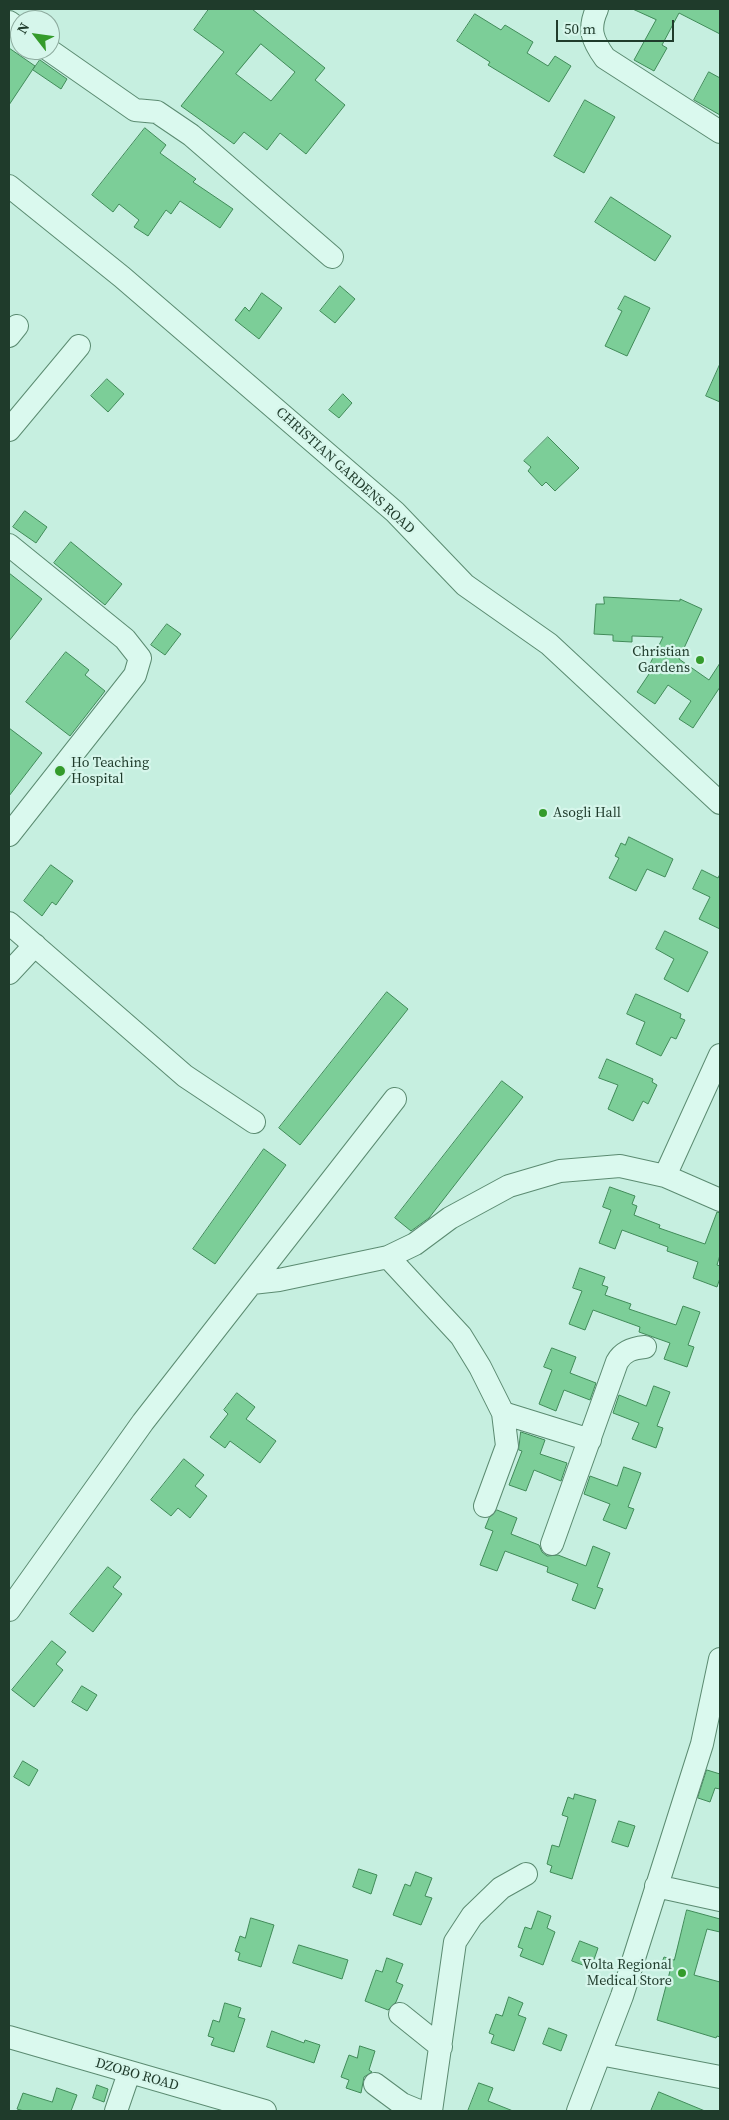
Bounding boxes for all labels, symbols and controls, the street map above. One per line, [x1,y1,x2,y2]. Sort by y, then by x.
north arrow [10,10,60,60]
scale bar [559,10,676,42]
text: 50 m [564,18,596,39]
text: N [12,19,34,37]
street label: CHRISTIAN GARDENS ROAD [272,404,418,538]
place label: Christian Gardens [632,644,690,676]
marker: Christian Gardens [694,654,706,666]
place label: Ho Teaching Hospital [71,755,149,788]
marker: Ho Teaching Hospital [53,764,67,778]
place label: Asogli Hall [553,805,621,821]
marker: Asogli Hall [537,807,549,819]
place label: Volta Regional Medical Store [582,1957,672,1990]
marker: Volta Regional Medical Store [676,1967,688,1979]
street label: DZOBO ROAD [93,2055,181,2095]

